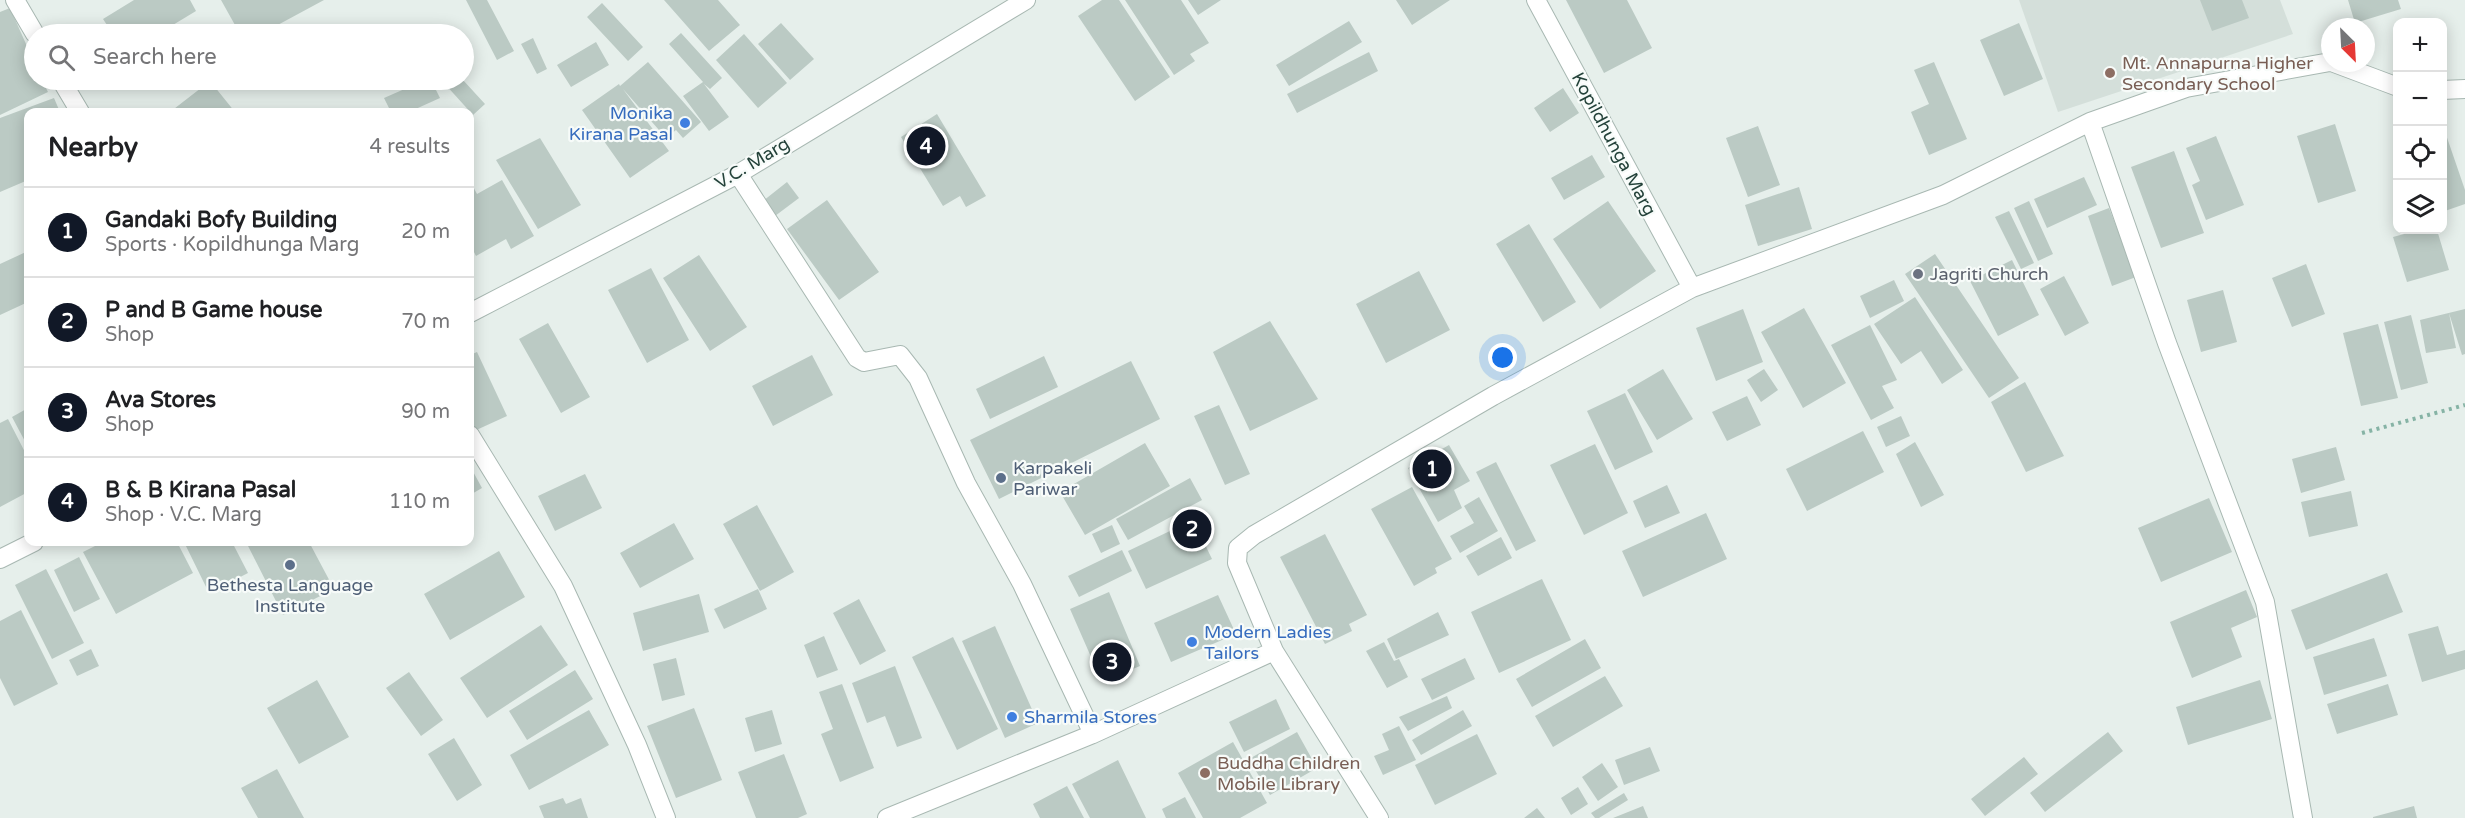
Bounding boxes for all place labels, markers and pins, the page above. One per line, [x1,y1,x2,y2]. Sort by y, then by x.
place label: Mt. Annapurna Higher Secondary School [2122,52,2313,95]
marker: Mt. Annapurna Higher Secondary School [2103,66,2117,80]
place label: Monika Kirana Pasal [569,102,673,145]
marker: Monika Kirana Pasal [678,116,692,130]
pin: 4 [906,124,946,168]
place label: Jagriti Church [1930,263,2049,285]
marker: Jagriti Church [1911,267,1925,281]
pin: 1 [1412,446,1452,492]
place label: Karpakeli Pariwar [1013,457,1092,500]
marker: Karpakeli Pariwar [994,471,1008,485]
pin: 2 [1172,506,1212,552]
marker: Bethesta Language Institute [283,558,297,572]
place label: Bethesta Language Institute [207,574,373,617]
place label: Modern Ladies Tailors [1204,621,1331,664]
marker: Modern Ladies Tailors [1185,635,1199,649]
pin: 3 [1092,640,1132,684]
place label: Sharmila Stores [1024,706,1157,728]
marker: Sharmila Stores [1005,710,1019,724]
place label: Buddha Children Mobile Library [1217,752,1360,795]
marker: Buddha Children Mobile Library [1198,766,1212,780]

